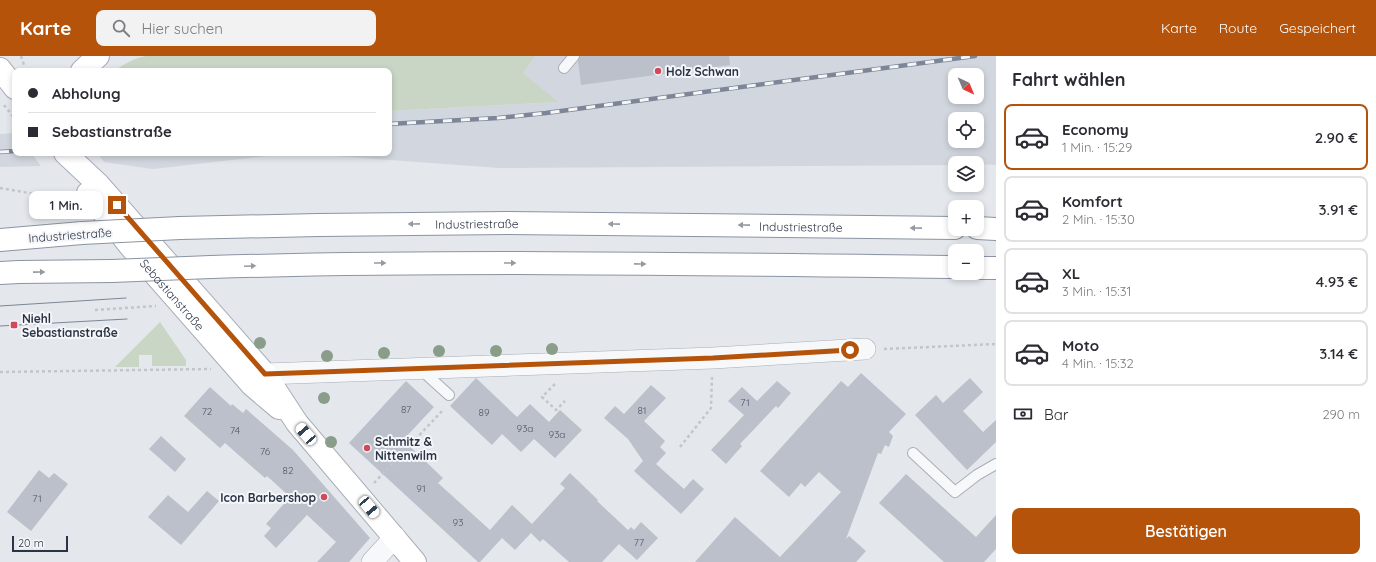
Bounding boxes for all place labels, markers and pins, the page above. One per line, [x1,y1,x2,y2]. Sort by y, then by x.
place label: Holz Schwan [666,64,739,79]
marker: Holz Schwan [653,66,663,76]
place label: Niehl Sebastianstraße [22,311,118,340]
marker: Niehl Sebastianstraße [9,320,19,330]
place label: Schmitz & Nittenwilm [375,434,437,463]
marker: Schmitz & Nittenwilm [362,443,372,453]
place label: Icon Barbershop [220,490,316,505]
marker: Icon Barbershop [319,492,329,502]

